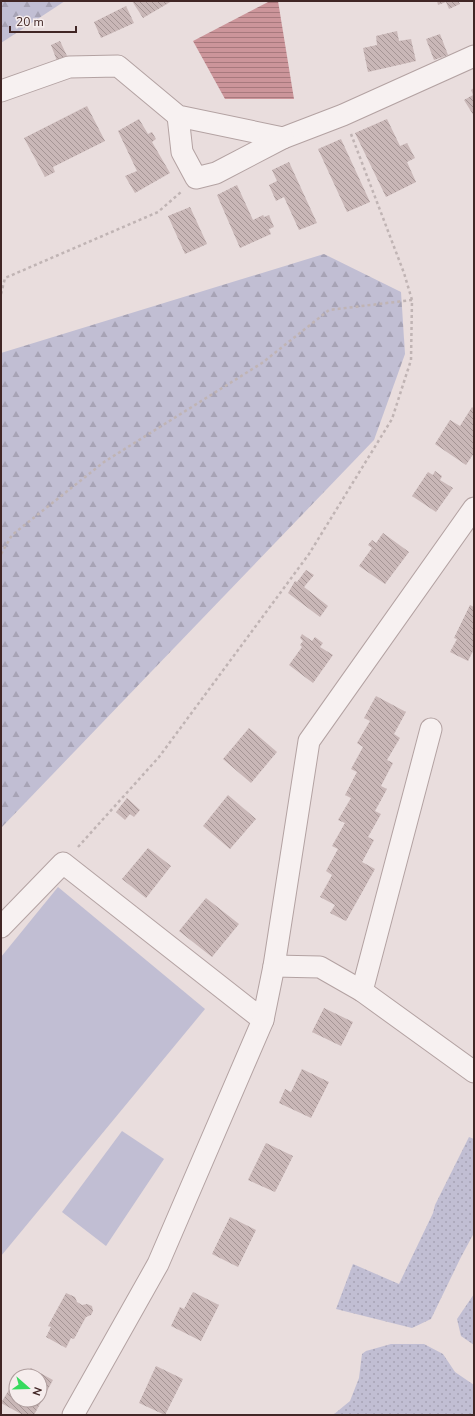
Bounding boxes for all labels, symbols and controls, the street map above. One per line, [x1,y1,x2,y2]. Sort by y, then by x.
scale bar [10,8,76,34]
text: 20 m [16,14,44,30]
north arrow [8,1368,48,1408]
text: N [28,1385,45,1398]

